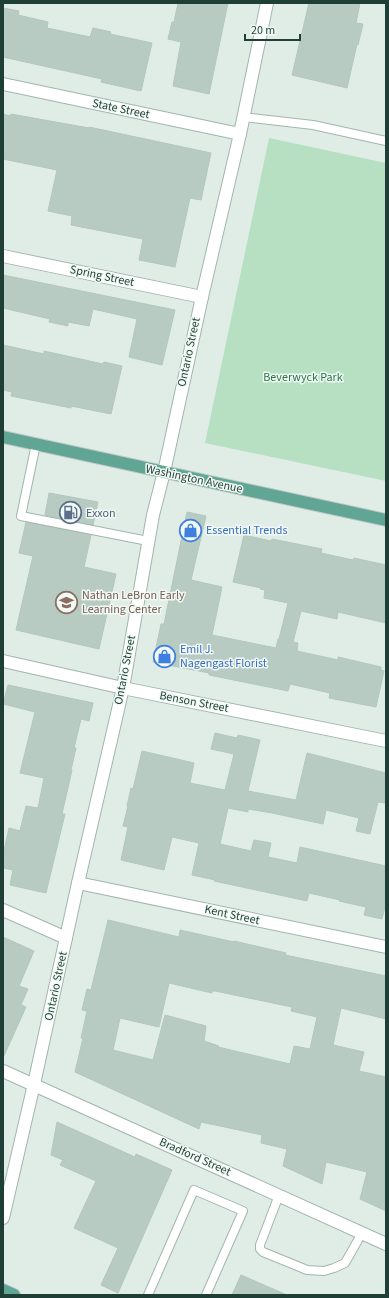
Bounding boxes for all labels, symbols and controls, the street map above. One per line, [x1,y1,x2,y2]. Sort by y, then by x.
scale bar [245,16,300,42]
text: 20 m [251,22,275,39]
street label: State Street [91,95,151,123]
street label: Spring Street [68,261,136,291]
street label: Ontario Street [173,316,205,388]
park label: Beverwyck Park [263,369,343,386]
street label: Washington Avenue [144,460,244,498]
fuel station icon: Exxon [58,500,84,526]
place label: Exxon [86,505,116,522]
shop icon: Essential Trends [177,517,203,543]
place label: Essential Trends [206,522,288,539]
place label: Nathan LeBron Early Learning Center [82,587,185,618]
school or university icon: Nathan LeBron Early Learning Center [53,589,79,615]
street label: Ontario Street [110,634,140,706]
place label: Emil J. Nagengast Florist [180,641,267,672]
shop icon: Emil J. Nagengast Florist [152,643,178,669]
street label: Benson Street [158,687,230,717]
street label: Kent Street [203,901,261,929]
street label: Ontario Street [40,950,72,1022]
street label: Bradford Street [157,1134,233,1180]

